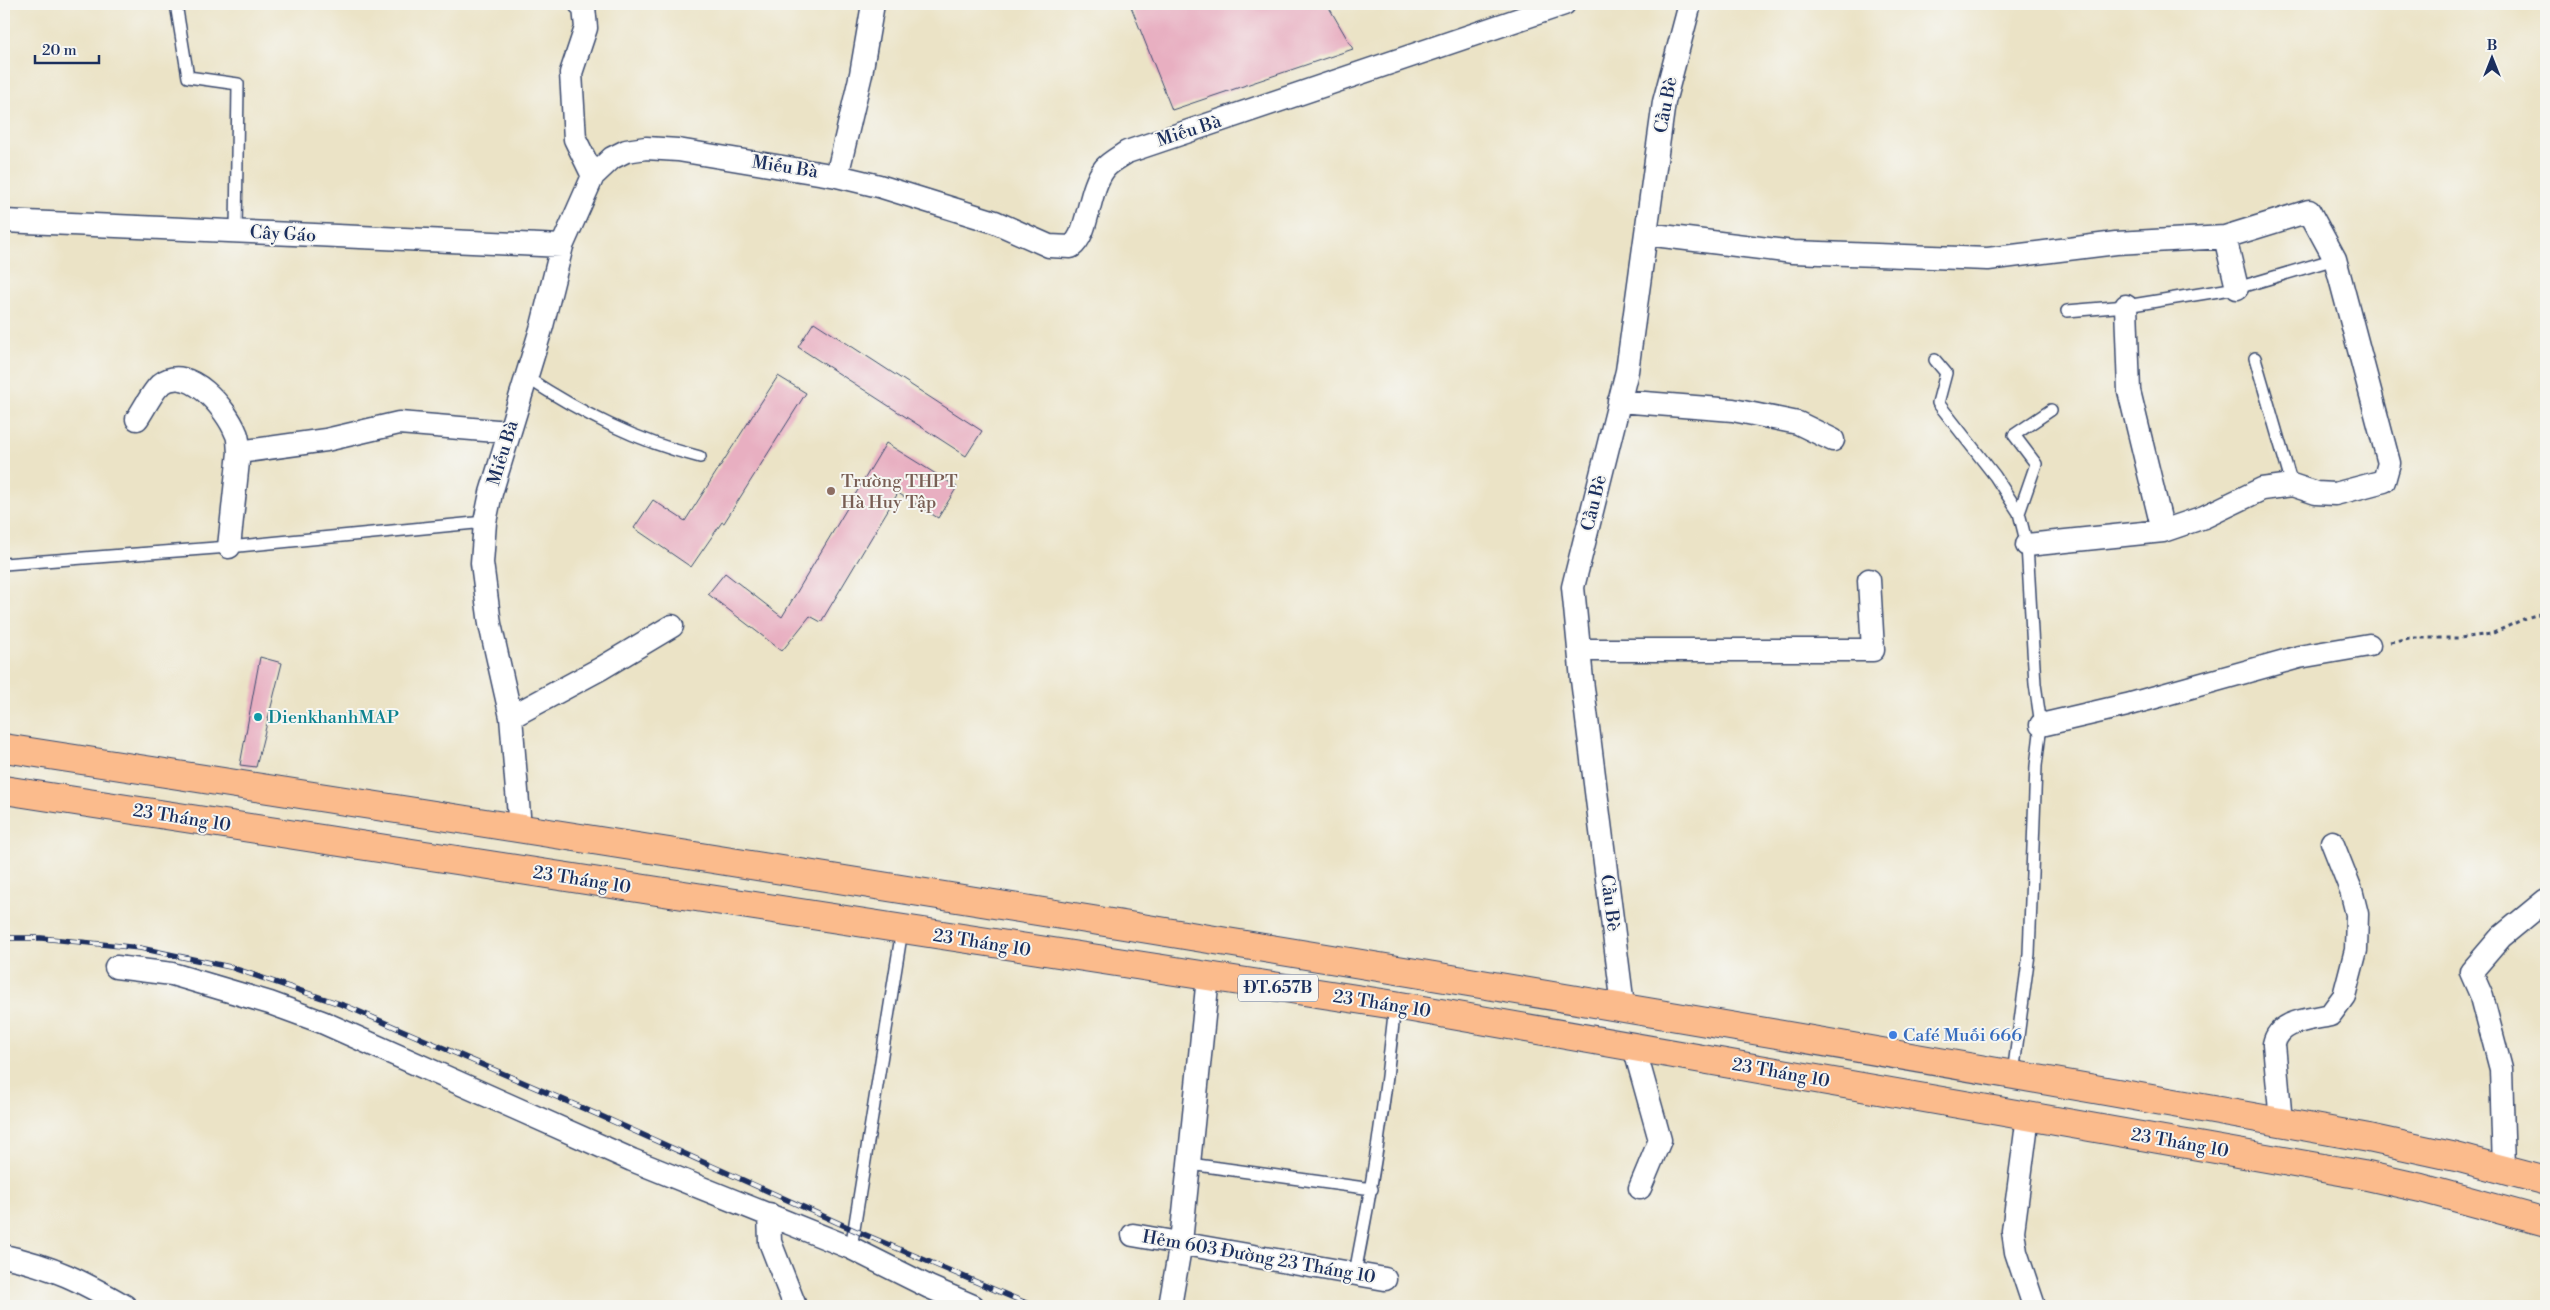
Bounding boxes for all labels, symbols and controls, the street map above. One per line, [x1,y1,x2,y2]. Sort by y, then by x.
scale bar [35,32,99,64]
north arrow [2468,32,2518,82]
text: B [2487,37,2497,55]
text: 20 m [42,41,77,60]
street label: Cầu Bè [1649,75,1683,135]
street label: Miếu Bà [1154,109,1225,152]
street label: Miếu Bà [750,150,821,184]
street label: Cây Gáo [249,221,317,247]
street label: Miếu Bà [482,417,524,488]
place label: Trường THPT Hà Huy Tập [841,470,958,514]
street label: Cầu Bè [1576,472,1612,534]
marker: Trường THPT Hà Huy Tập [825,485,837,497]
place label: DienkhanhMAP [268,706,399,729]
marker: DienkhanhMAP [252,711,264,723]
street label: 23 Tháng 10 [131,799,233,837]
street label: 23 Tháng 10 [531,861,633,899]
street label: Cầu Bè [1595,873,1625,933]
street label: 23 Tháng 10 [931,924,1033,962]
road number: ĐT.657B [1238,974,1318,1001]
street label: 23 Tháng 10 [1331,985,1433,1023]
place label: Café Muối 666 [1903,1024,2022,1047]
marker: Café Muối 666 [1887,1029,1899,1041]
street label: 23 Tháng 10 [1730,1053,1832,1093]
street label: 23 Tháng 10 [2129,1123,2231,1163]
street label: Hẻm 603 Đường 23 Tháng 10 [1141,1225,1378,1289]

